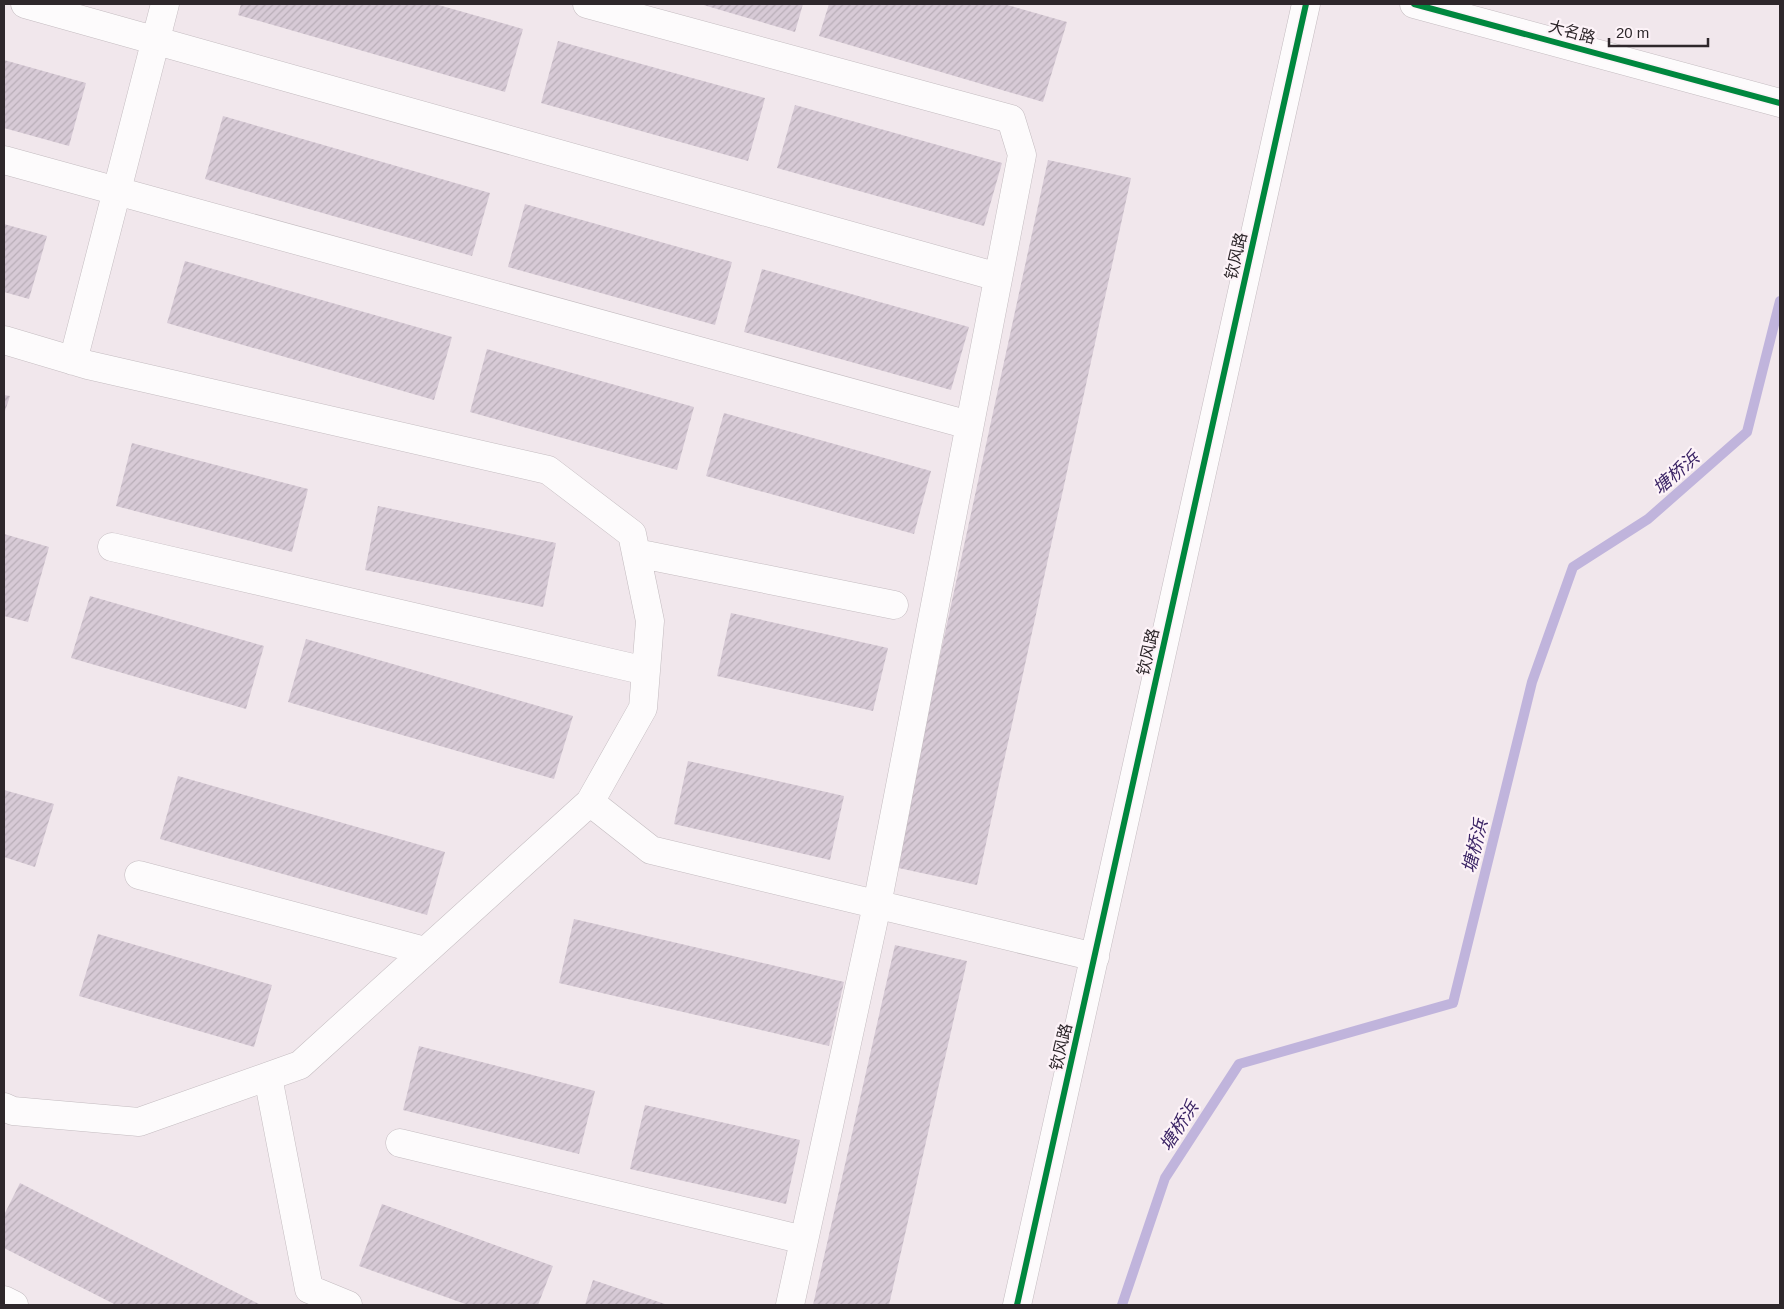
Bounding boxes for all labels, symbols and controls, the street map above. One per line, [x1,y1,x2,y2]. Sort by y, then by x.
scale bar [1609,15,1708,47]
street label: 大名路 [1547,18,1597,46]
text: 20 m [1616,24,1649,41]
street label: 钦风路 [1222,231,1250,281]
water label: 塘桥浜 [1649,446,1704,498]
street label: 钦风路 [1134,627,1162,677]
water label: 塘桥浜 [1459,815,1492,875]
street label: 钦风路 [1047,1022,1075,1072]
water label: 塘桥浜 [1156,1096,1203,1154]

